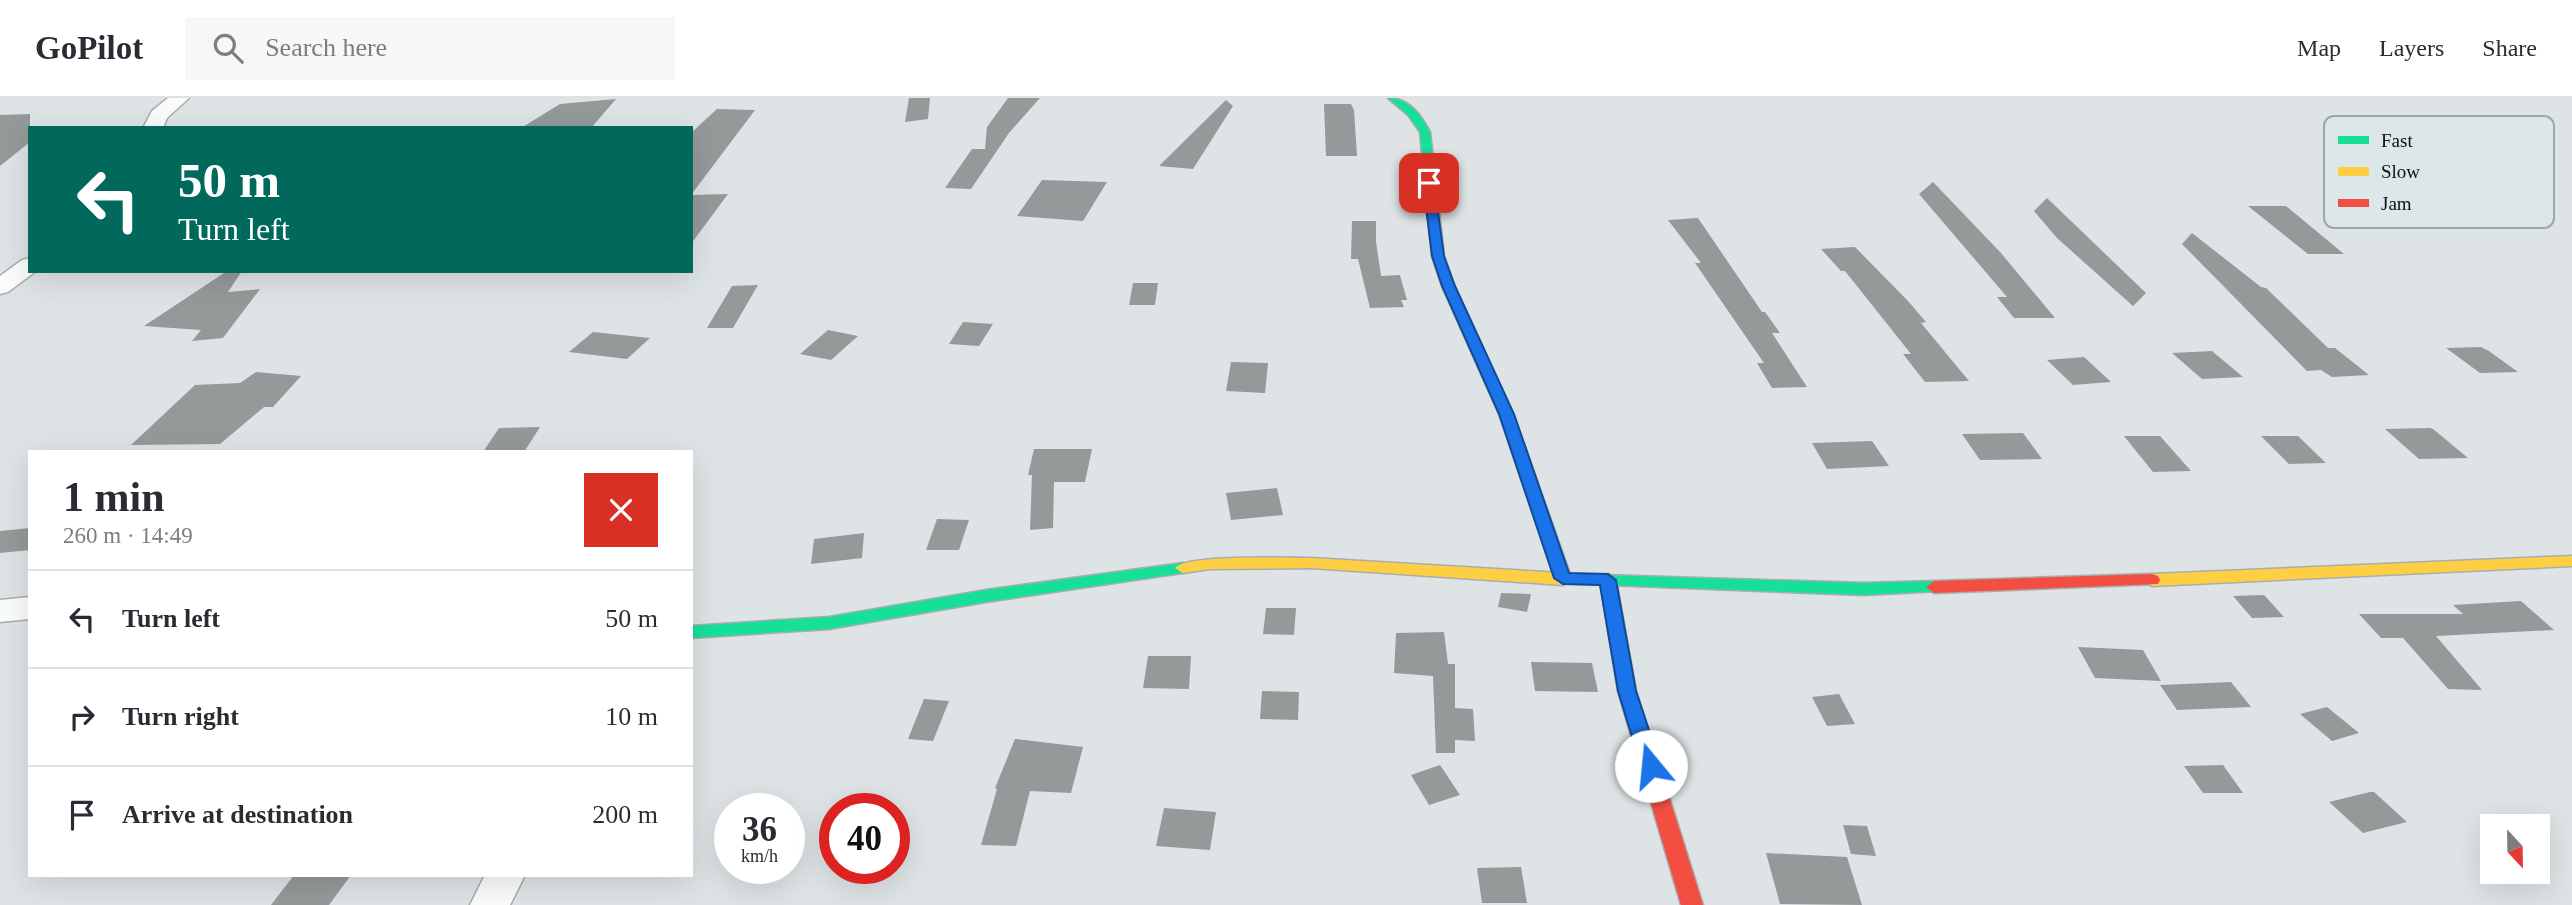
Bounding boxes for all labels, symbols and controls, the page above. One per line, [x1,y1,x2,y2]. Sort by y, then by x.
search box [185,17,675,80]
icon: search [209,29,247,67]
text: GoPilot [35,30,143,66]
text: Search here [265,33,387,62]
text: Map [2297,35,2341,61]
text: Layers [2379,35,2444,61]
text: Share [2482,35,2537,61]
legend [2324,116,2554,228]
text: Fast [2381,130,2413,151]
text: 50 m [178,153,280,208]
pin [1399,153,1459,213]
icon: left [63,154,154,245]
text: Slow [2381,161,2420,182]
icon: arrive [1410,164,1448,202]
text: Jam [2381,193,2412,214]
text: Turn left [178,211,290,247]
button: close [584,473,658,547]
text: 1 min [63,474,165,520]
text: 260 m · 14:49 [63,523,193,548]
icon: left [63,600,101,638]
text: Turn left [122,604,220,633]
text: 50 m [605,604,658,633]
icon: right [63,698,101,736]
text: Turn right [122,702,239,731]
text: 10 m [605,702,658,731]
position arrow [1614,729,1688,803]
speed limit sign: 40 [819,793,910,884]
icon: arrive [63,796,101,834]
text: Arrive at destination [122,800,353,829]
text: 200 m [592,800,658,829]
text: 36 [742,810,777,849]
north arrow [2480,814,2550,884]
map controls [2480,814,2550,884]
text: km/h [741,846,778,866]

